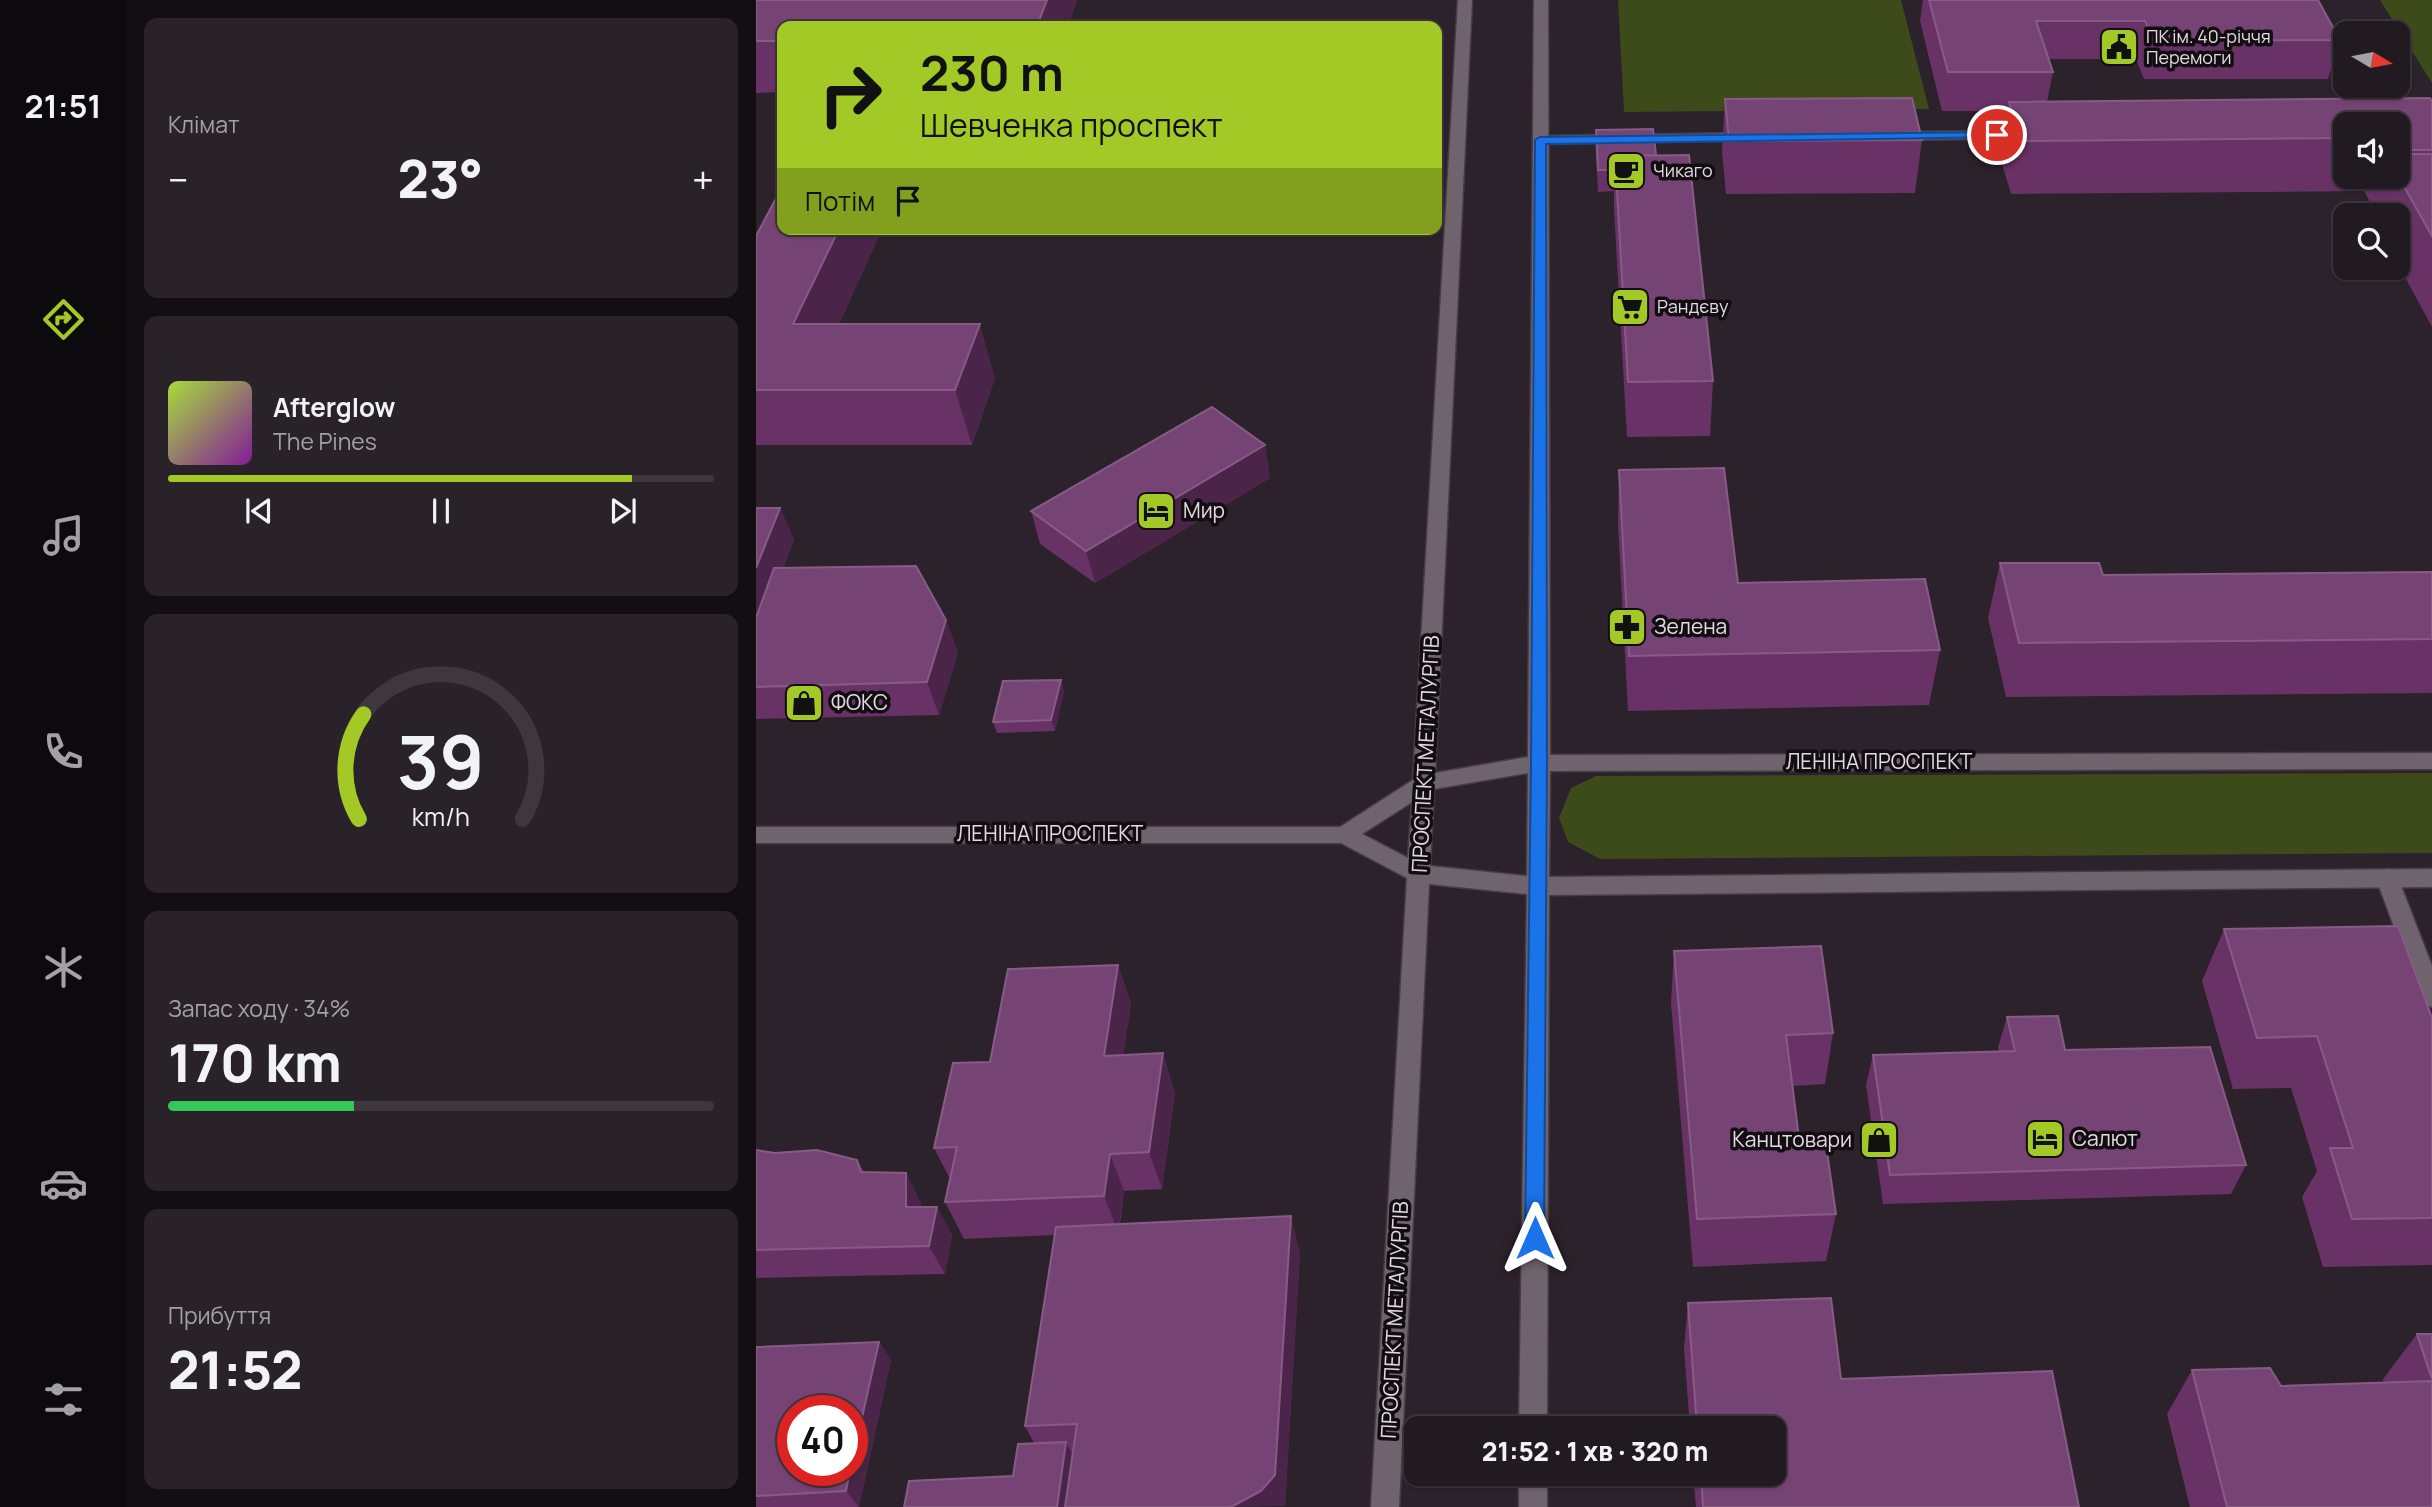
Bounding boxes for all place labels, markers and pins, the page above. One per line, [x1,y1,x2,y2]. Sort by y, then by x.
place label: ПК ім. 40-річчя Перемоги [2146,24,2271,69]
public building icon: ПК ім. 40-річчя Перемоги [2098,26,2140,68]
pin [1967,105,2027,165]
cafe icon: Чикаго [1605,150,1647,192]
place label: Чикаго [1653,158,1713,182]
supermarket icon: Рандєву [1609,286,1651,328]
place label: Рандєву [1657,294,1729,318]
hotel icon: Мир [1135,490,1177,532]
place label: Мир [1183,496,1225,524]
pharmacy icon: Зелена [1606,606,1648,648]
place label: Зелена [1654,612,1727,640]
shop icon: ФОКС [783,682,825,724]
place label: ФОКС [831,688,888,716]
hotel icon: Салют [2024,1118,2066,1160]
shop icon: Канцтовари [1858,1119,1900,1161]
place label: Салют [2072,1124,2138,1152]
place label: Канцтовари [1732,1125,1852,1153]

